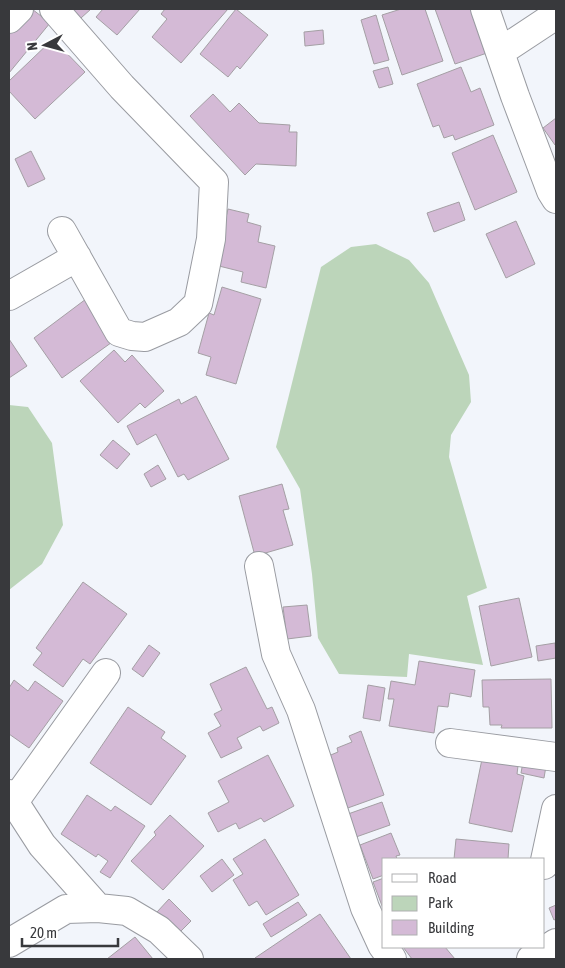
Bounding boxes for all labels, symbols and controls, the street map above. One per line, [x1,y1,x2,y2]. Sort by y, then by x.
north arrow [20,20,70,70]
text: N [24,41,40,51]
legend [382,858,545,948]
text: Road [428,869,457,886]
text: Park [428,894,453,911]
scale bar [22,916,119,948]
text: Building [428,919,474,936]
text: 20 m [30,924,57,941]

